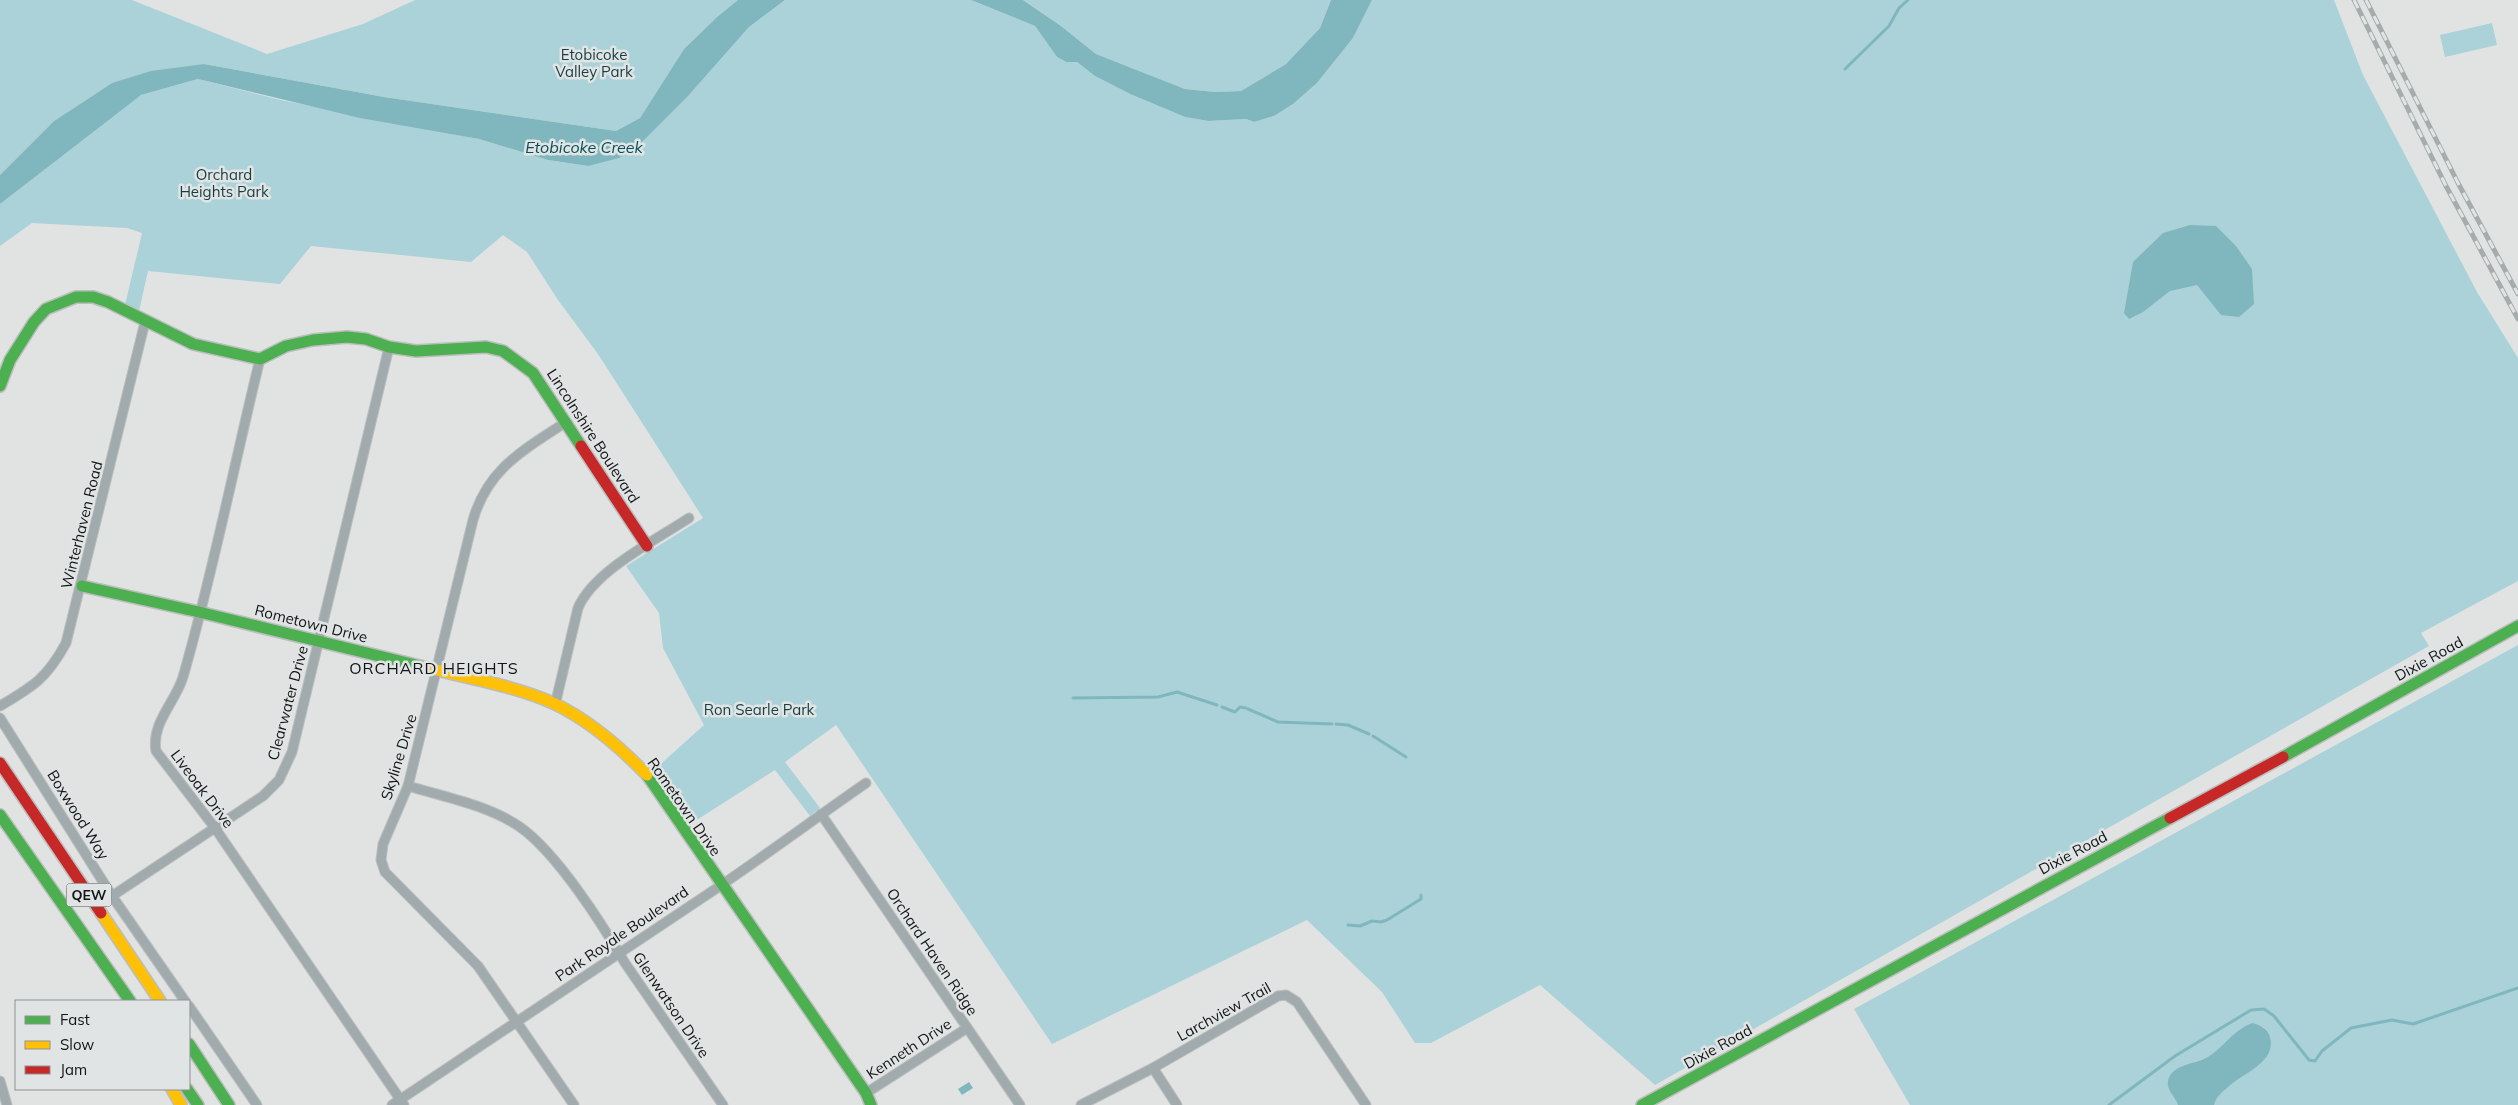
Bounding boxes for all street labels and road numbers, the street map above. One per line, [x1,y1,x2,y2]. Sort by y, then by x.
street label: Lincolnshire Boulevard [543,365,644,506]
street label: Winterhaven Road [56,459,107,591]
street label: Rometown Drive [253,600,370,647]
street label: Dixie Road [2391,632,2466,685]
street label: Clearwater Drive [263,644,312,762]
street label: Skyline Drive [376,712,421,802]
street label: Liveoak Drive [167,746,238,832]
street label: Rometown Drive [643,754,725,860]
street label: Boxwood Way [43,766,114,863]
street label: Dixie Road [2035,827,2110,879]
street label: Park Royale Boulevard [551,882,692,985]
road number: QEW [66,884,112,906]
street label: Orchard Haven Ridge [883,884,982,1019]
street label: Glenwatson Drive [629,948,714,1061]
street label: Larchview Trail [1173,978,1274,1045]
street label: Kenneth Drive [863,1014,955,1083]
street label: Dixie Road [1680,1020,1755,1073]

